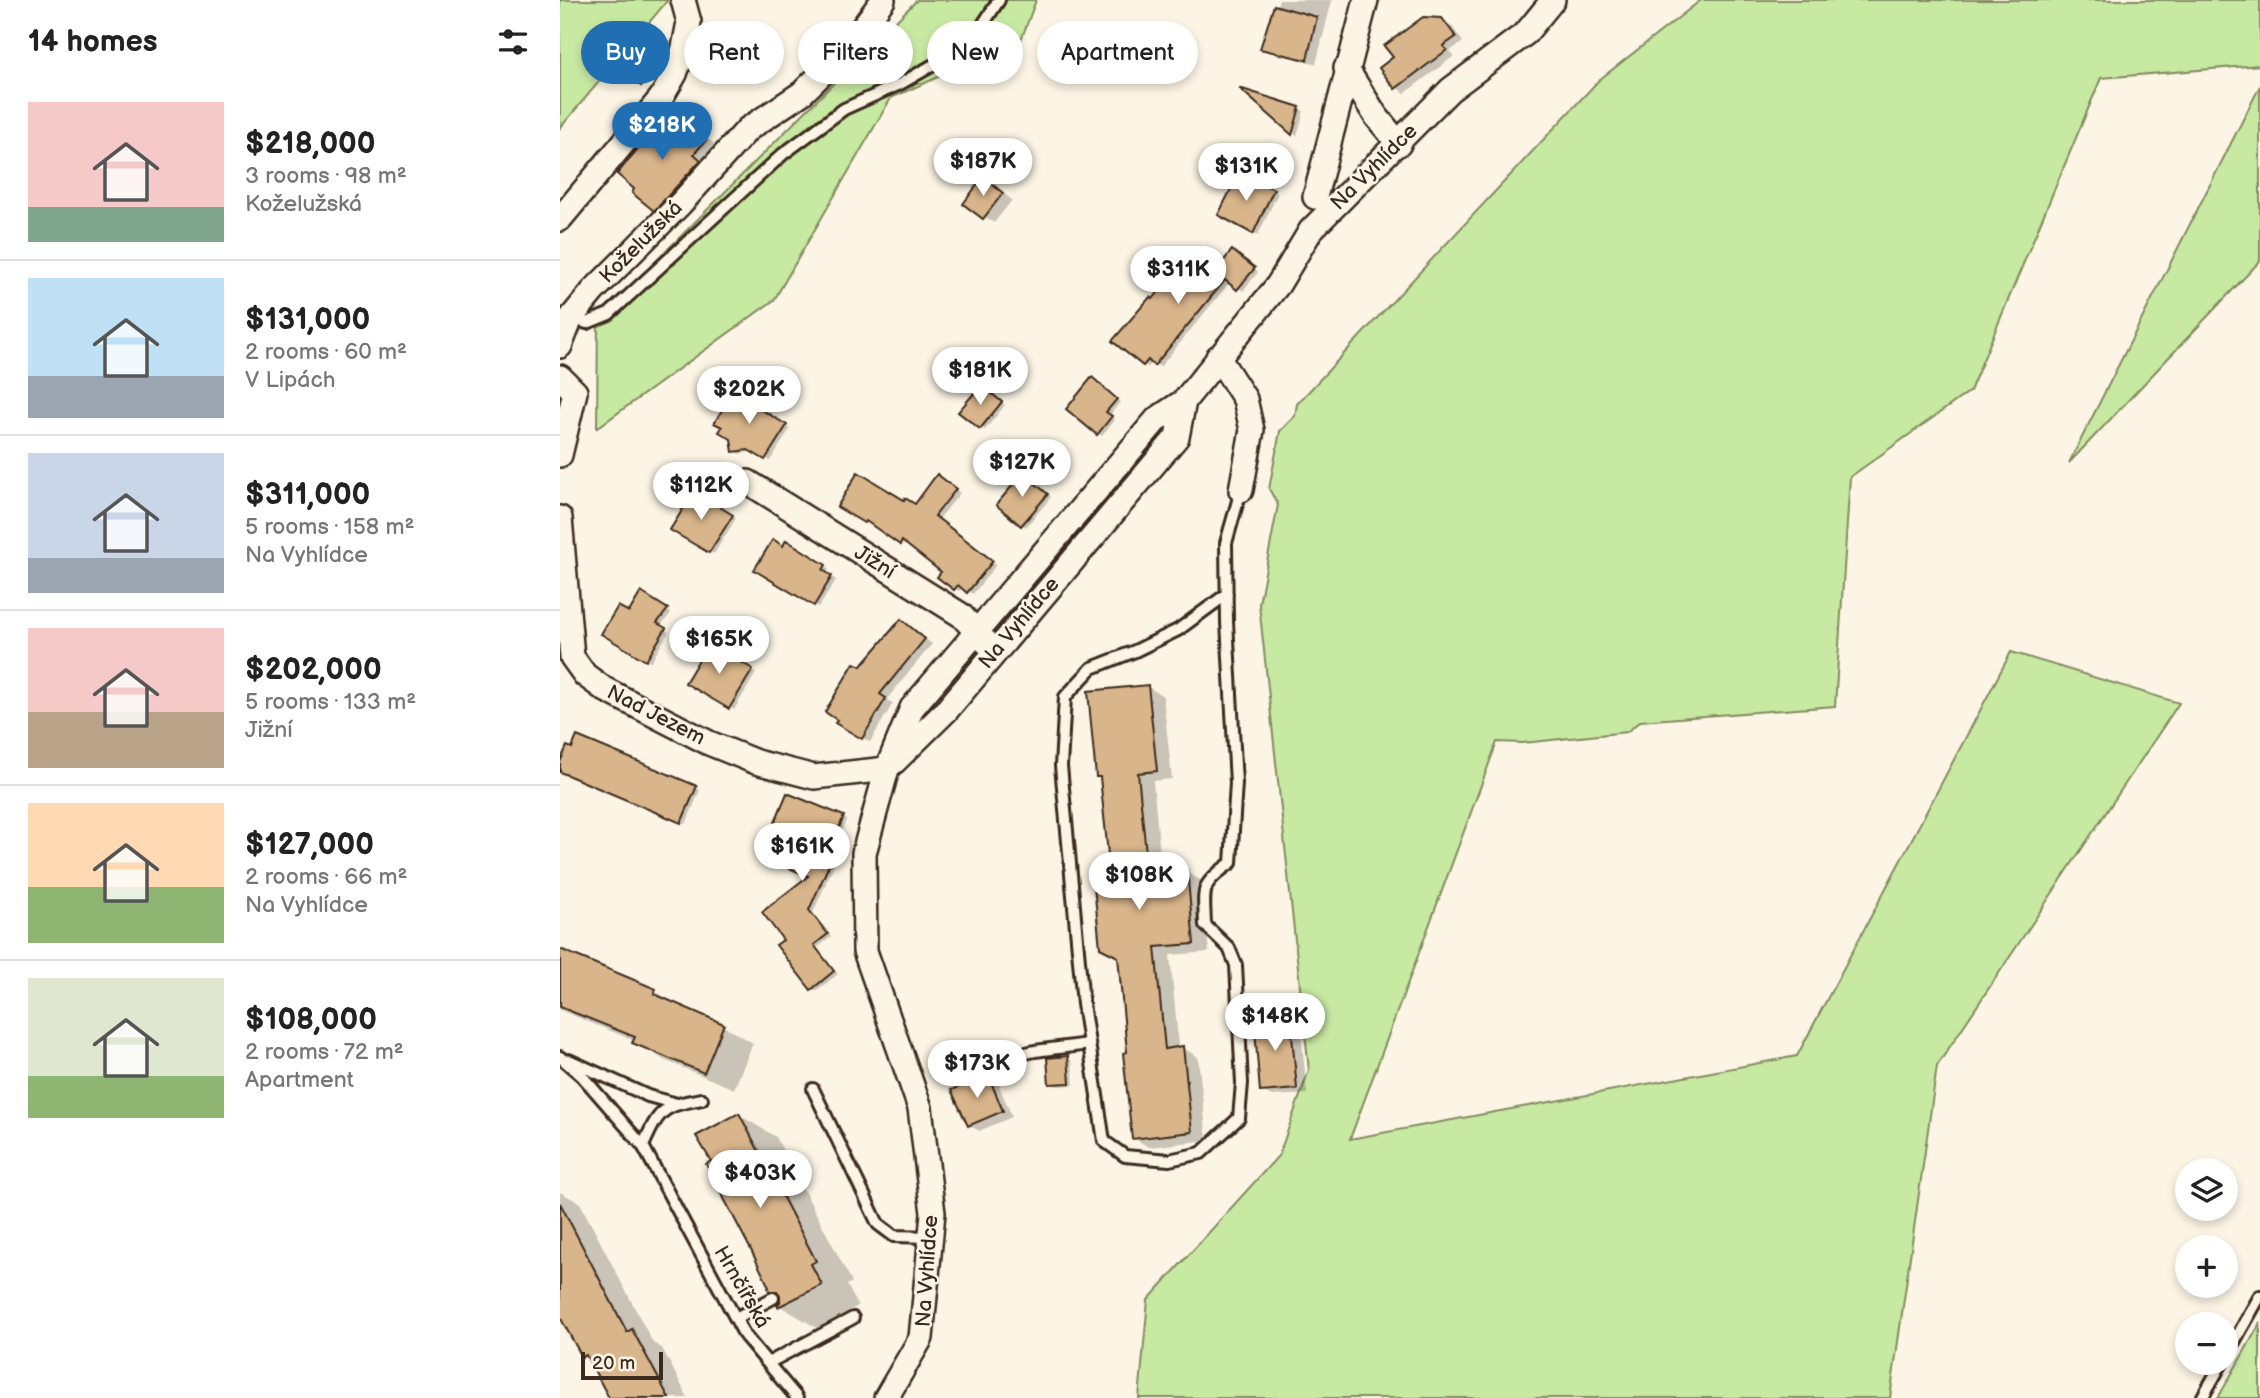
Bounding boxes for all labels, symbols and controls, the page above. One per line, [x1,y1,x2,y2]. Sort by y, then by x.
chip: Buy [581,21,670,84]
chip: Rent [684,21,784,84]
chip: Filters [798,21,913,84]
chip: New [927,21,1023,84]
chip: Apartment [1037,21,1198,84]
icon: filters [494,23,532,61]
text: 14 homes [28,24,157,60]
pin: $218K [613,102,711,162]
text: $218K [628,111,696,139]
street label: Na Vyhlídce [1326,119,1422,215]
text: $218,000 [245,126,376,162]
icon: home [84,130,168,214]
pin: $187K [934,138,1032,198]
pin: $131K [1197,144,1295,203]
text: $187K [950,147,1017,175]
text: $131K [1214,152,1278,180]
text: 3 rooms · 98 m² [245,162,407,190]
text: Koželužská [245,190,362,218]
street label: Koželužská [594,195,688,289]
pin: $311K [1129,246,1227,306]
text: $311K [1146,255,1210,283]
text: $131,000 [245,302,370,338]
icon: home [84,306,168,390]
text: 2 rooms · 60 m² [245,338,407,366]
pin: $181K [931,348,1029,407]
text: $181K [948,356,1012,384]
text: V Lipách [245,366,335,394]
pin: $202K [700,366,798,426]
text: $202K [713,375,785,403]
pin: $127K [973,440,1071,499]
text: $127K [989,448,1055,476]
pin: $112K [652,462,750,522]
text: $112K [669,471,733,499]
text: $311,000 [245,477,370,513]
icon: home [84,481,168,565]
text: 5 rooms · 158 m² [245,513,414,541]
street label: Jižní [850,540,901,585]
text: Na Vyhlídce [245,541,368,569]
street label: Na Vyhlídce [973,572,1065,674]
pin: $165K [670,616,768,676]
text: $165K [685,625,753,653]
text: $202,000 [245,652,382,688]
icon: home [84,656,168,740]
street label: Nad Jezem [603,680,709,750]
text: 5 rooms · 133 m² [245,688,416,716]
text: Jižní [245,716,293,744]
pin: $161K [753,824,851,883]
text: $127,000 [245,827,374,863]
icon: home [84,831,168,915]
text: $161K [770,832,834,860]
pin: $108K [1090,852,1188,912]
text: $108K [1105,861,1173,889]
text: 2 rooms · 66 m² [245,863,407,891]
text: Na Vyhlídce [245,891,368,919]
pin: $148K [1226,993,1324,1053]
text: $108,000 [245,1002,377,1038]
text: $148K [1241,1002,1309,1030]
icon: home [84,1006,168,1090]
text: 2 rooms · 72 m² [245,1038,404,1066]
pin: $173K [928,1040,1026,1100]
text: $173K [944,1049,1010,1077]
text: Apartment [245,1066,354,1094]
pin: $403K [711,1150,809,1210]
map controls [2175,1158,2238,1375]
button: layers [2175,1158,2238,1221]
text: $403K [724,1159,796,1187]
street label: Na Vyhlídce [911,1214,943,1328]
button: + [2175,1235,2238,1298]
street label: Hrnčířská [709,1242,775,1332]
button: − [2175,1312,2238,1375]
scale bar [581,1349,663,1381]
text: 20 m [592,1352,635,1375]

